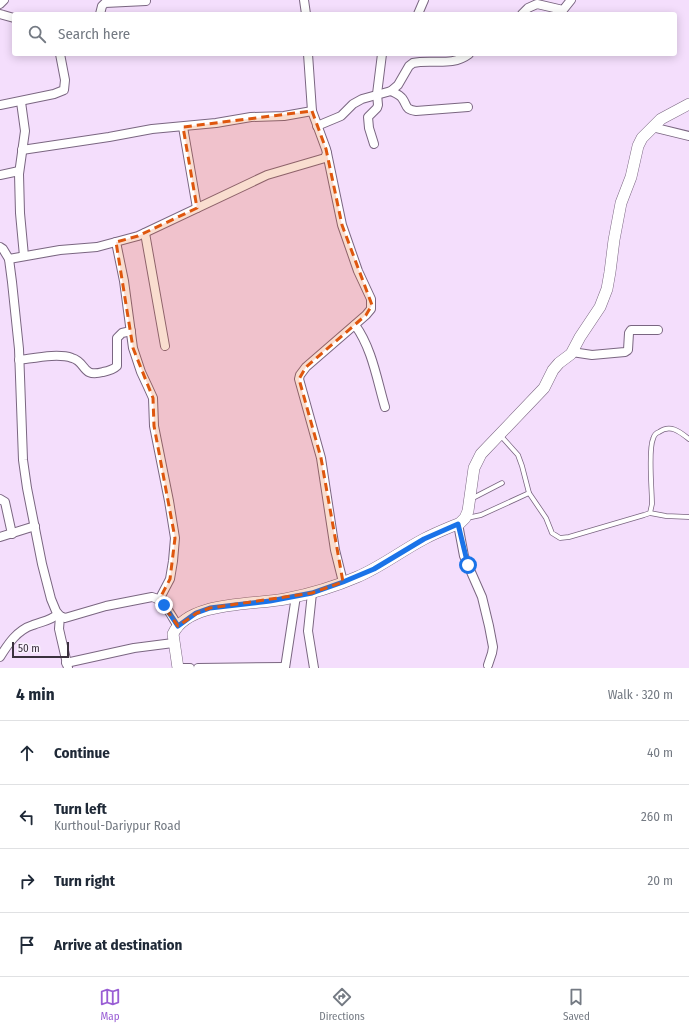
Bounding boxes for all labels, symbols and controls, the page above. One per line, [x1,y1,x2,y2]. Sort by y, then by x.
search box [12,12,677,56]
icon: search [26,23,48,45]
text: Search here [58,25,130,43]
route start [459,556,477,574]
route end [155,596,173,614]
scale bar [12,640,69,659]
text: 50 m [18,642,40,655]
text: 4 min [16,684,55,705]
text: Walk · 320 m [608,687,673,702]
icon: ahead [16,742,38,764]
text: Continue [54,744,110,762]
text: 40 m [647,745,673,760]
text: Turn left [54,800,107,818]
icon: left [16,806,38,828]
text: 260 m [641,809,673,824]
text: Kurthoul-Dariypur Road [54,818,181,833]
icon: right [16,870,38,892]
text: Turn right [54,872,115,890]
text: 20 m [647,873,673,888]
icon: arrive [16,934,38,956]
text: Arrive at destination [54,936,182,954]
tab: Map [99,986,121,1023]
tab: Directions [319,986,365,1023]
tab: Saved [563,986,590,1023]

